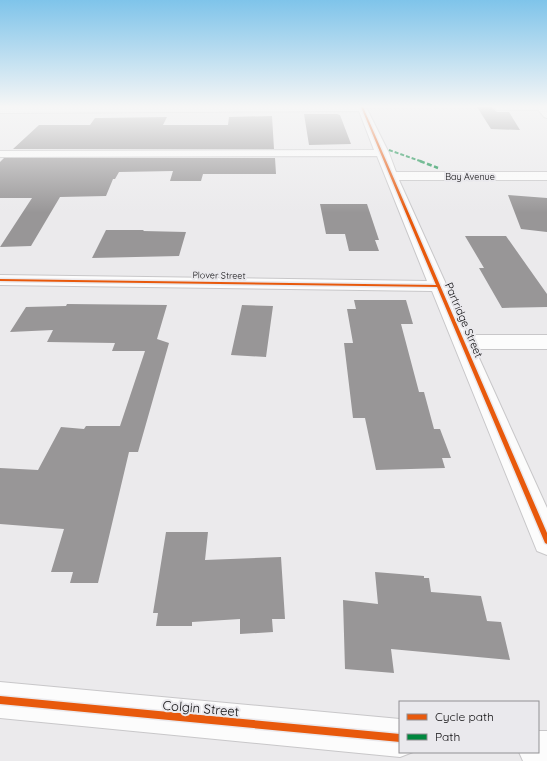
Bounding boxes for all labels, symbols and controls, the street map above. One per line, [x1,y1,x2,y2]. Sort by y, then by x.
street label: Bay Avenue [445,171,495,182]
street label: Plover Street [192,269,246,281]
street label: Partridge Street [442,280,486,360]
street label: Colgin Street [162,697,240,719]
legend [399,701,539,753]
text: Cycle path [435,709,494,724]
text: Path [435,729,460,744]

